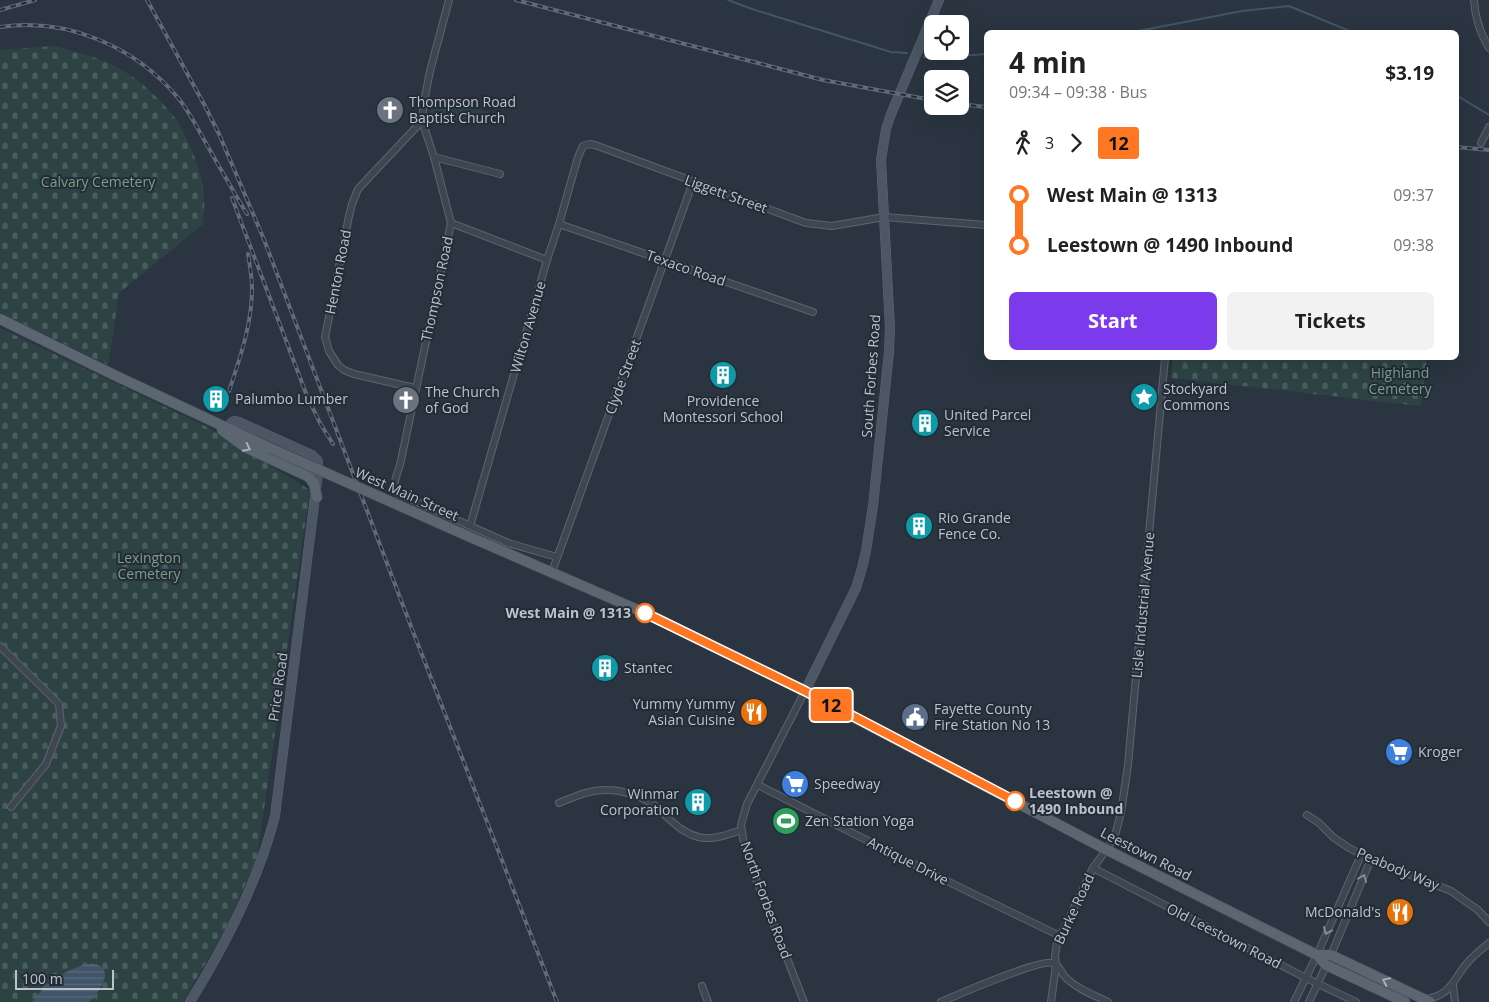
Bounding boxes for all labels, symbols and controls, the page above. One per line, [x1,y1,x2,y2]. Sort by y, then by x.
map controls [924,15,969,115]
button: locate [924,15,969,60]
text: 4 min [1009,43,1087,81]
text: $3.19 [1385,60,1434,86]
button: layers [924,70,969,115]
text: 09:34 – 09:38 · Bus [1009,81,1147,103]
place label: Thompson Road Baptist Church [409,92,516,127]
church icon: Thompson Road Baptist Church [375,95,405,125]
icon: walk [1009,129,1037,157]
icon: forward [1062,129,1090,157]
text: 12 [1108,131,1129,155]
text: 3 [1045,132,1054,154]
street label: Liggett Street [682,170,770,217]
park label: Calvary Cemetery [41,172,156,191]
text: West Main @ 1313 [1047,182,1217,208]
text: 09:37 [1393,184,1434,206]
street label: Henton Road [320,228,355,316]
text: Leestown @ 1490 Inbound [1047,232,1293,258]
text: 09:38 [1393,234,1434,256]
street label: Thompson Road [416,235,457,343]
street label: Texaco Road [644,245,728,290]
street label: Wilton Avenue [505,279,550,375]
button: Start [1009,292,1217,350]
button: Tickets [1227,292,1434,350]
street label: South Forbes Road [857,314,884,438]
street label: Clyde Street [600,337,645,417]
building icon: Providence Montessori School [708,360,738,390]
park label: Highland Cemetery [1368,363,1433,398]
place label: Stockyard Commons [1163,379,1230,414]
place label: The Church of God [425,382,500,417]
place icon: Stockyard Commons [1129,382,1159,412]
building icon: Palumbo Lumber [201,384,231,414]
church icon: The Church of God [391,385,421,415]
place label: Palumbo Lumber [235,389,348,408]
place label: Providence Montessori School [663,391,783,426]
place label: United Parcel Service [944,405,1031,440]
building icon: United Parcel Service [910,408,940,438]
one-way arrow [242,442,251,452]
street label: West Main Street [352,462,462,525]
place label: Rio Grande Fence Co. [938,508,1011,543]
building icon: Rio Grande Fence Co. [904,511,934,541]
street label: Lisle Industrial Avenue [1127,531,1158,679]
park label: Lexington Cemetery [117,548,182,583]
place label: West Main @ 1313 [506,603,631,622]
marker: West Main @ 1313 [635,603,655,623]
street label: Price Road [263,651,292,723]
building icon: Stantec [590,653,620,683]
place label: Stantec [624,658,673,677]
line badge: 12 [808,689,854,721]
text: 12 [821,693,841,717]
place label: Yummy Yummy Asian Cuisine [633,694,736,729]
restaurant icon: Yummy Yummy Asian Cuisine [739,697,769,727]
place label: Fayette County Fire Station No 13 [934,699,1050,734]
public building icon: Fayette County Fire Station No 13 [900,702,930,732]
supermarket icon: Kroger [1384,737,1414,767]
place label: Kroger [1418,742,1462,761]
supermarket icon: Speedway [780,769,810,799]
place label: Speedway [814,774,881,793]
place label: Leestown @ 1490 Inbound [1029,783,1123,818]
place label: Winmar Corporation [600,784,679,819]
building icon: Winmar Corporation [683,787,713,817]
marker: Leestown @ 1490 Inbound [1005,791,1025,811]
sports icon: Zen Station Yoga [771,806,801,836]
place label: Zen Station Yoga [805,811,914,830]
street label: Leestown Road [1098,822,1195,885]
street label: Antique Drive [864,832,952,889]
street label: North Forbes Road [736,839,797,961]
street label: Peabody Way [1354,843,1443,895]
street label: Burke Road [1049,871,1098,947]
one-way arrow [1357,874,1368,883]
restaurant icon: McDonald's [1385,897,1415,927]
street label: Old Leestown Road [1164,898,1285,973]
place label: McDonald's [1305,902,1381,921]
one-way arrow [1323,926,1333,935]
scale bar [15,967,114,990]
text: 100 m [22,969,63,988]
one-way arrow [1382,977,1391,988]

